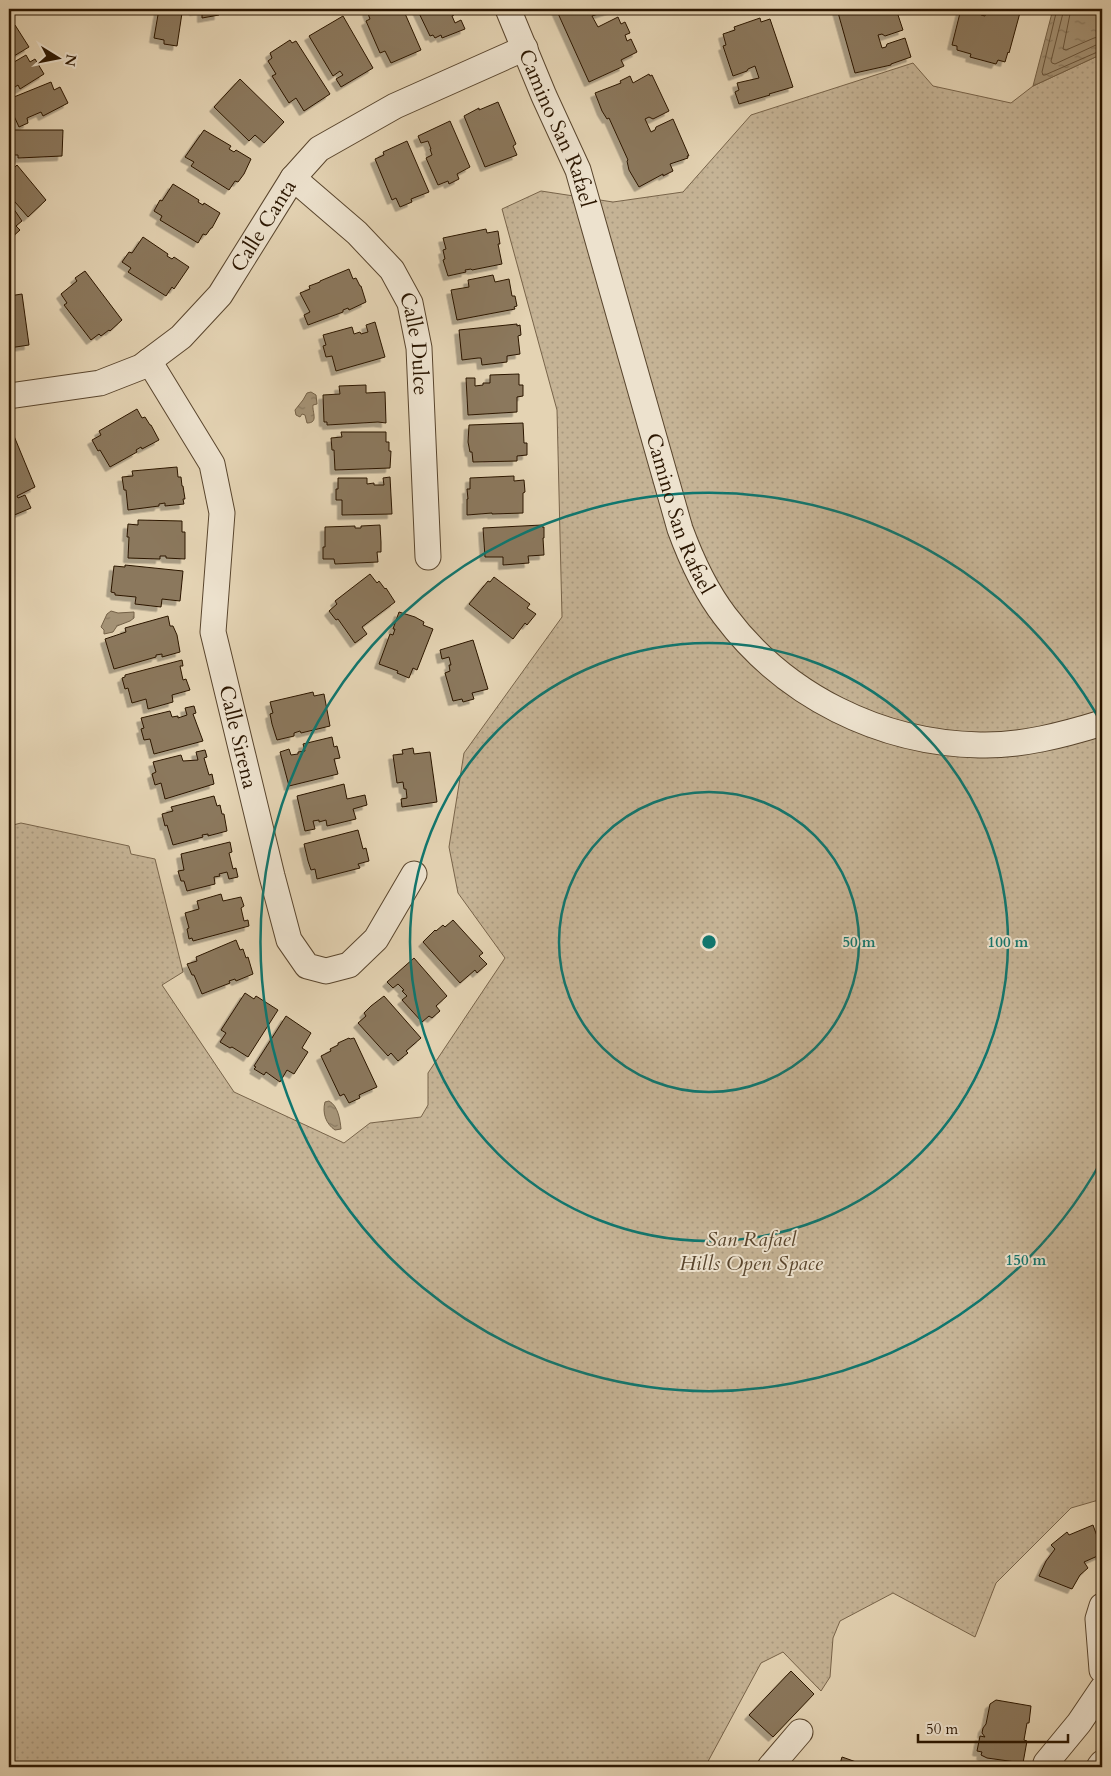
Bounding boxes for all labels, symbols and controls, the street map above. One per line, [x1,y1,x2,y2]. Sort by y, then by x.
north arrow [32,32,82,82]
street label: Camino San Rafael [511,45,602,211]
text: N [60,53,81,68]
street label: Calle Canta [224,174,303,278]
street label: Calle Dulce [392,287,435,396]
street label: Camino San Rafael [638,430,721,600]
street label: Calle Sirena [211,682,264,792]
text: 50 m [842,932,876,952]
text: 100 m [988,932,1029,952]
centre of rings [700,933,718,951]
park label: San Rafael Hills Open Space [679,1225,824,1278]
text: 150 m [1006,1250,1047,1270]
scale bar [918,1711,1068,1743]
text: 50 m [926,1719,958,1739]

